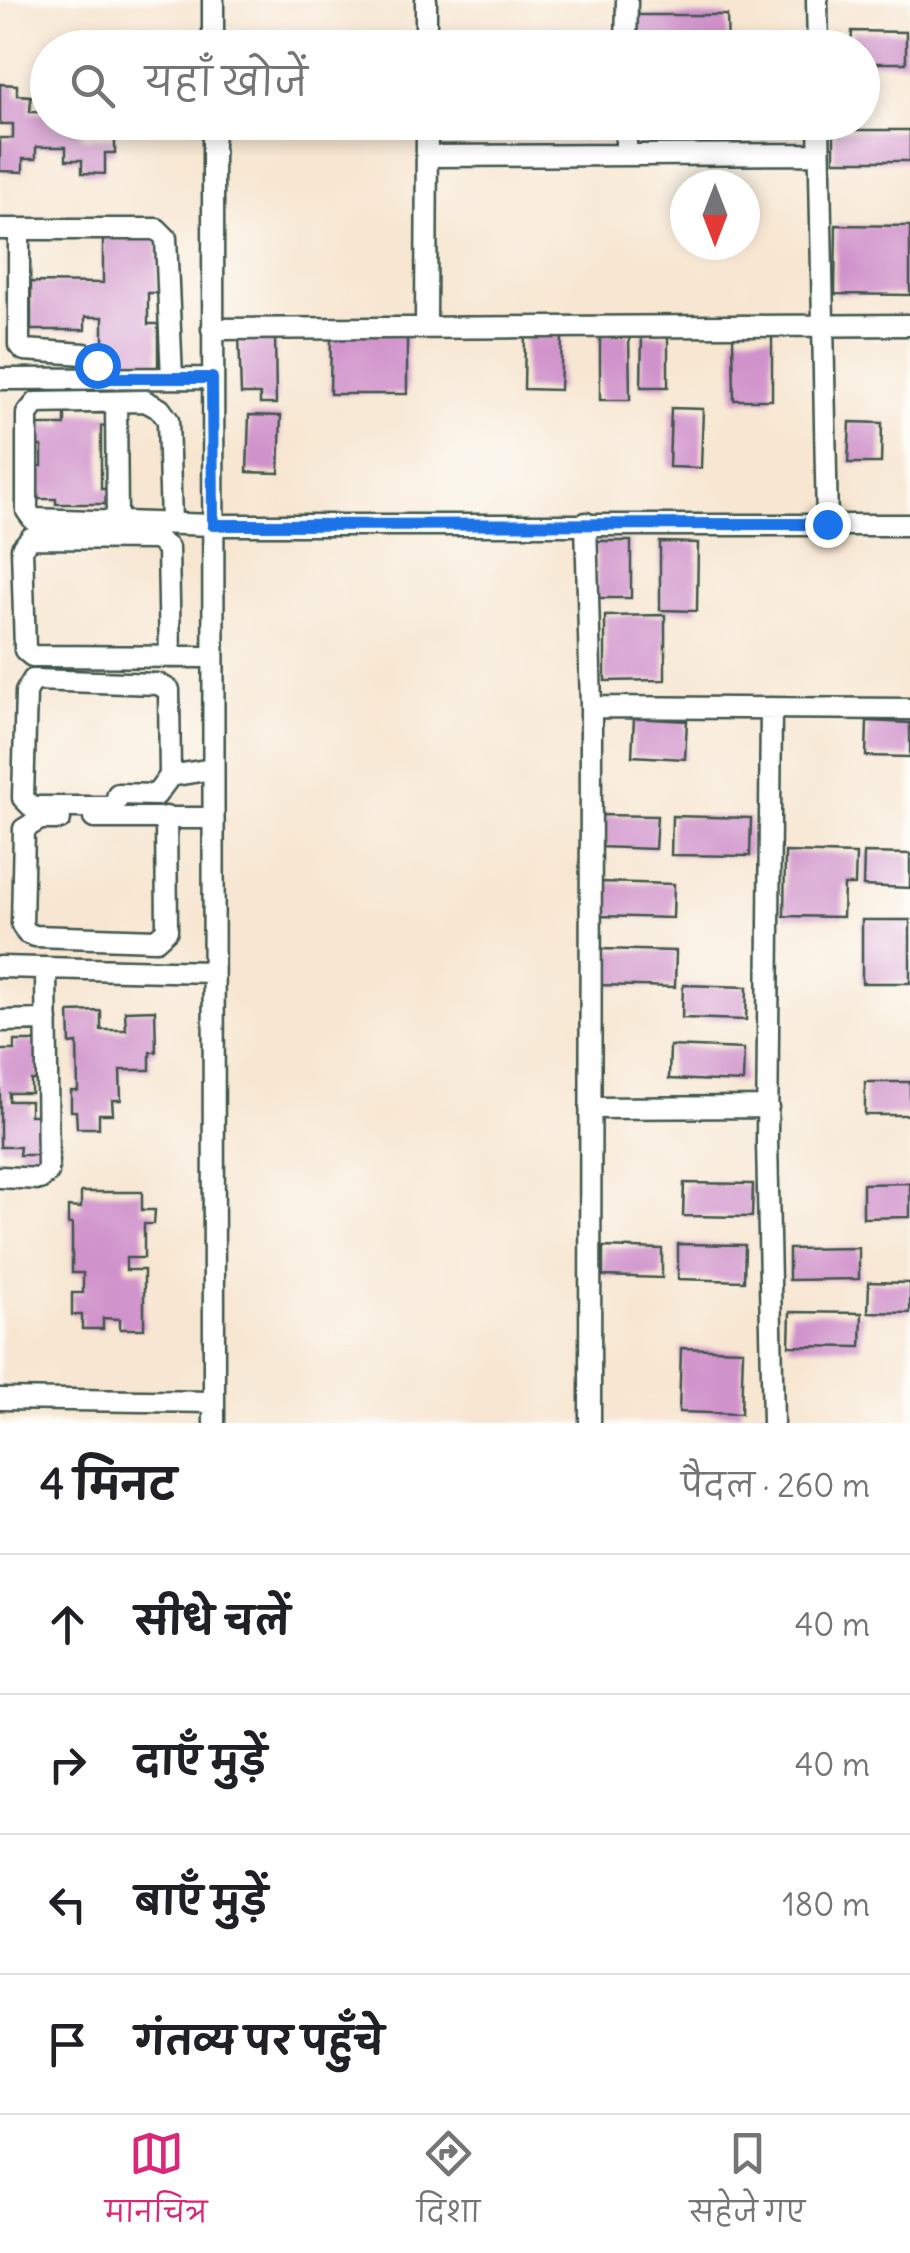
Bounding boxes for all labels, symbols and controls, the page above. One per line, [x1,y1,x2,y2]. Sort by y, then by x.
search box [30,30,880,140]
icon: search [65,58,120,113]
text: यहाँ खोजें [145,58,308,105]
north arrow [670,170,760,260]
route start [75,343,121,389]
route end [805,502,851,548]
text: 4 मिनट [40,1458,176,1510]
text: पैदल · 260 m [681,1465,870,1506]
icon: ahead [40,1597,95,1652]
text: सीधे चलें [135,1597,290,1644]
text: 40 m [795,1604,870,1645]
icon: right [40,1737,95,1792]
text: दाएँ मुड़ें [135,1737,267,1784]
text: 40 m [795,1744,870,1785]
icon: left [40,1877,95,1932]
text: बाएँ मुड़ें [135,1877,268,1924]
text: 180 m [782,1884,870,1925]
icon: arrive [40,2017,95,2072]
text: गंतव्य पर पहुँचे [135,2017,384,2064]
tab: मानचित्र [105,2126,207,2243]
tab: दिशा [417,2126,480,2243]
tab: सहेजे गए [690,2126,805,2243]

